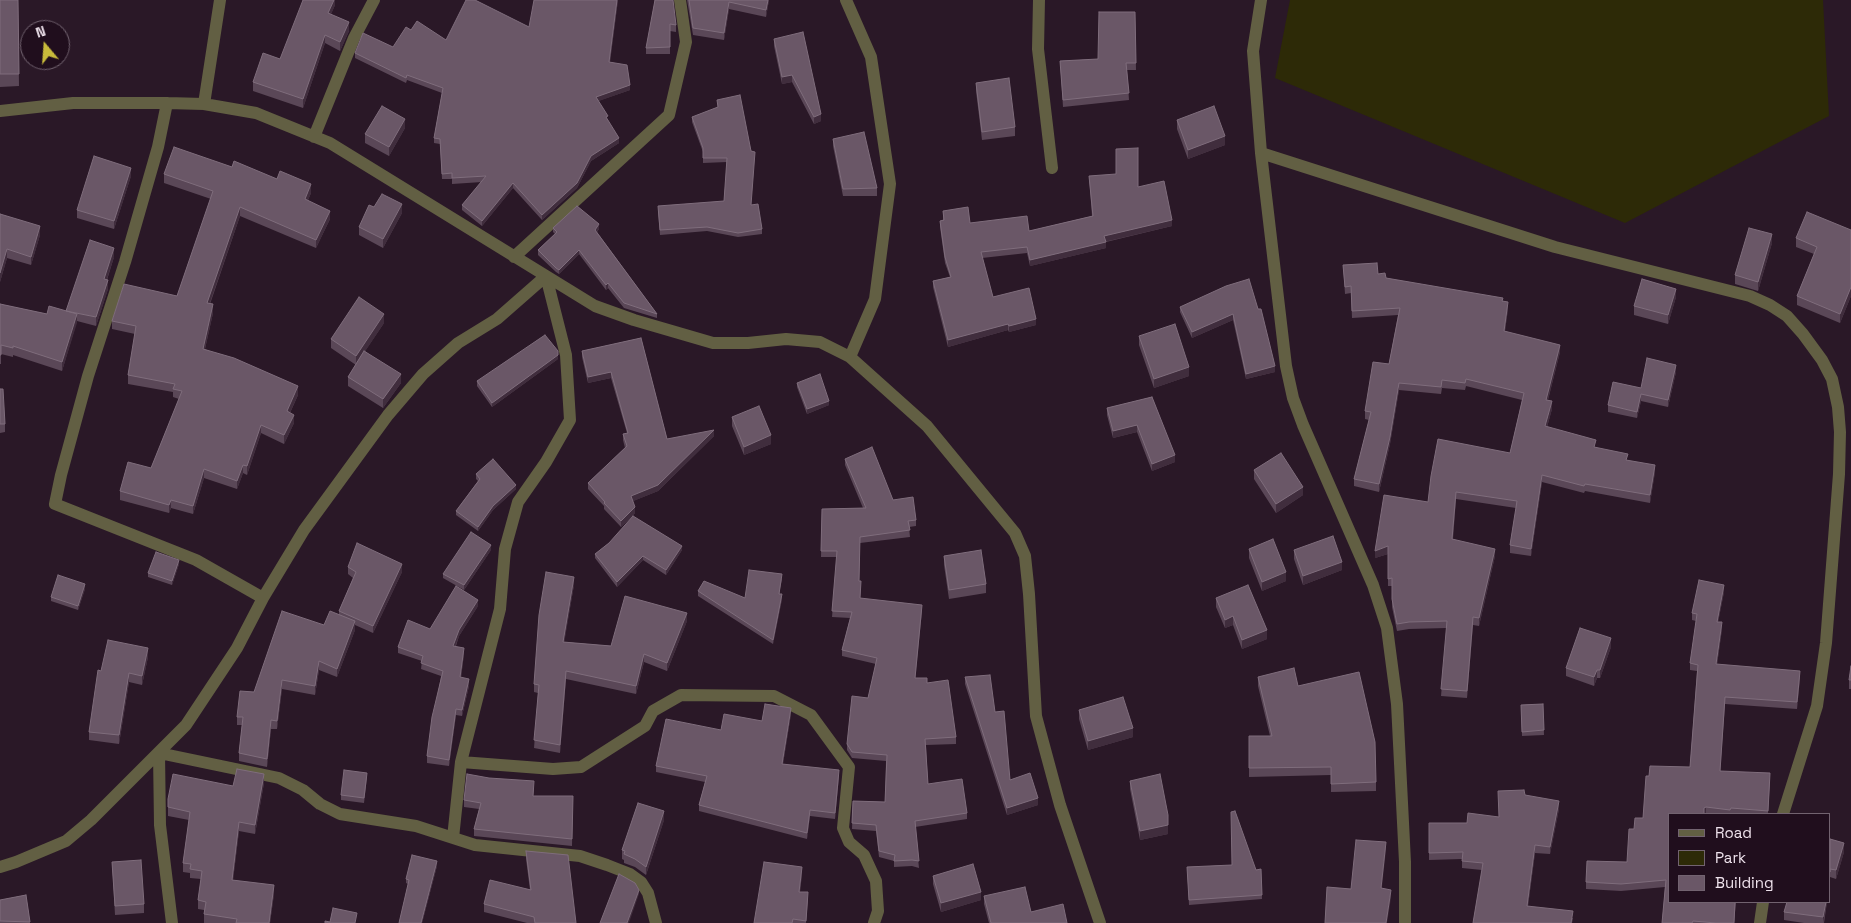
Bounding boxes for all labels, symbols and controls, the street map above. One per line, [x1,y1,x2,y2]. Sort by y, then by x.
north arrow [20,20,70,70]
text: N [33,22,48,42]
legend [1668,813,1831,903]
text: Road [1715,823,1752,842]
text: Park [1715,848,1746,867]
text: Building [1715,873,1774,892]

